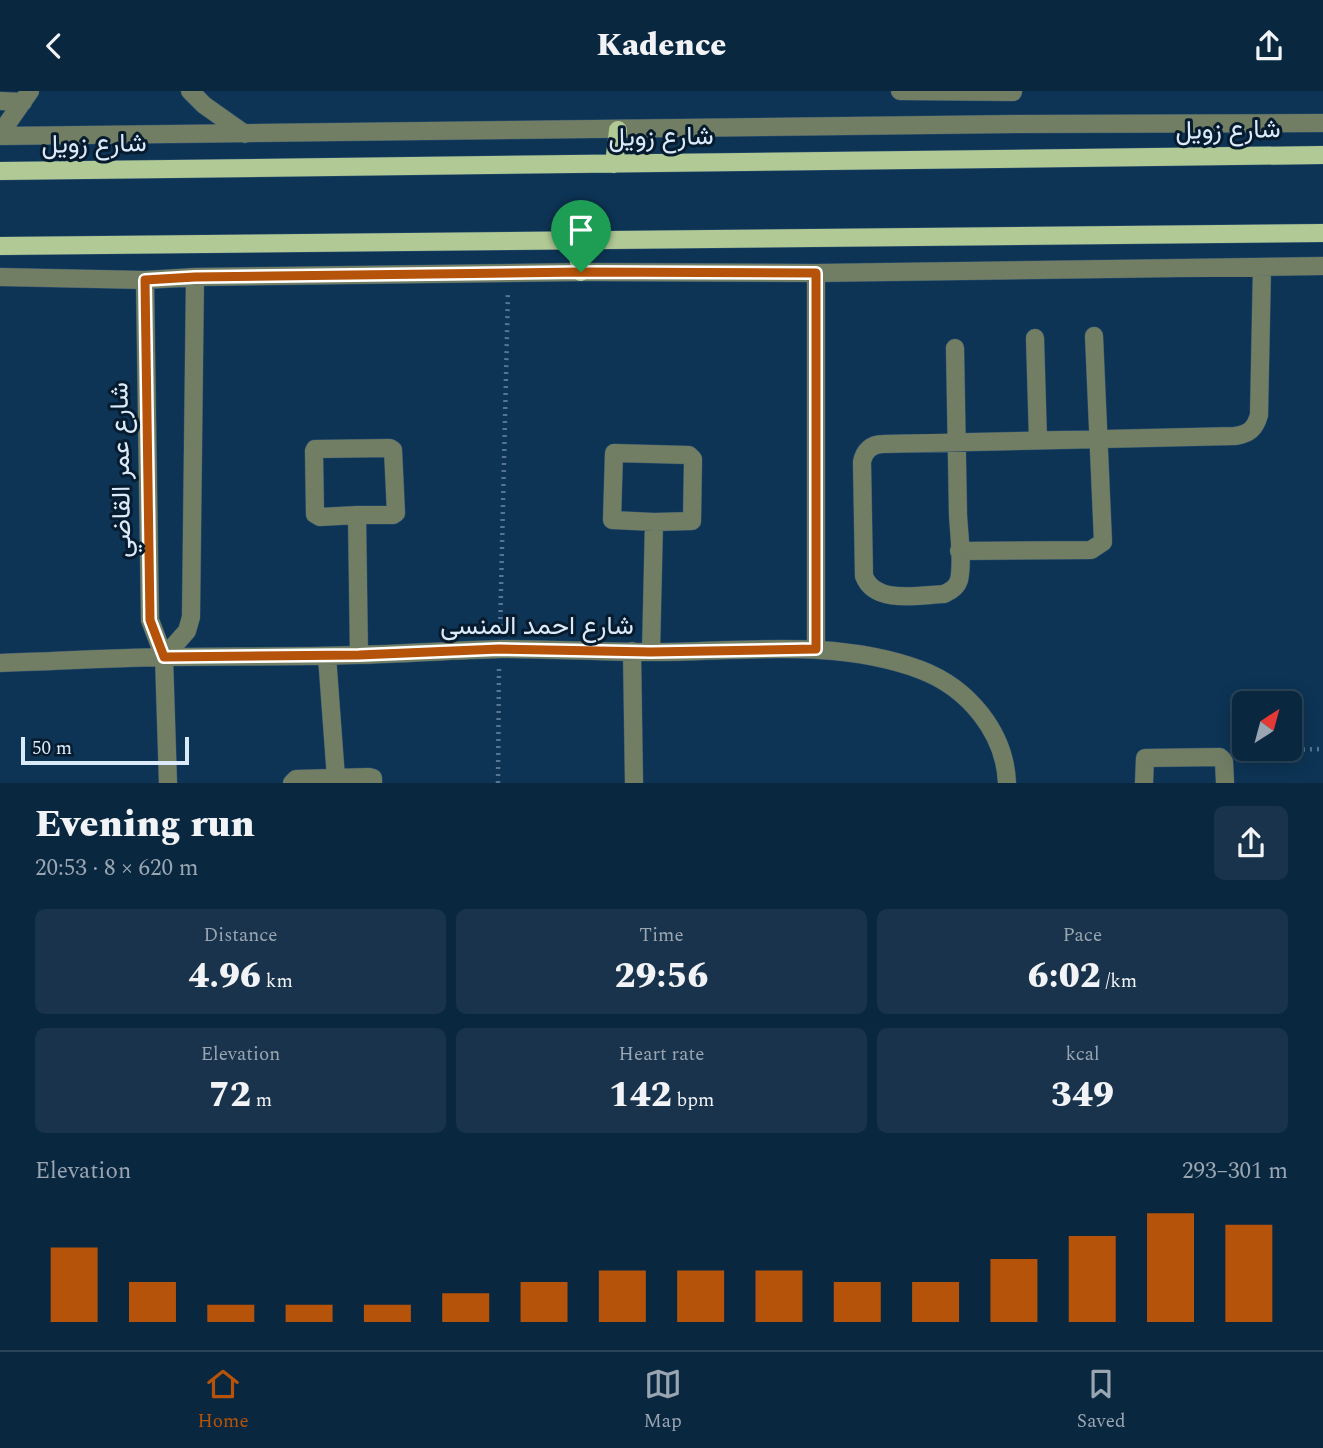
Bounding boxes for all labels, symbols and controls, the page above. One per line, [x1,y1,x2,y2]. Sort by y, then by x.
text: Kadence [597,21,726,70]
icon: back [35,27,73,65]
icon: share [1250,27,1288,65]
street label: شارع زويل [1175,109,1281,151]
street label: شارع زويل [608,116,714,158]
street label: شارع زويل [41,123,147,165]
pin [551,200,611,272]
icon: arrive [562,211,600,249]
street label: شارع عمر القاضي [99,382,143,558]
street label: شارع احمد المنسى [440,606,634,646]
north arrow [1232,691,1302,761]
map controls [1232,691,1302,761]
scale bar [21,734,189,766]
text: 50 m [32,734,72,763]
text: Evening run [35,796,255,854]
button: share [1214,806,1288,880]
text: 20:53 · 8 × 620 m [35,851,199,886]
text: Distance [203,921,278,950]
text: Time [639,921,684,950]
text: Pace [1063,921,1102,950]
text: 4.96 [188,950,261,1003]
text: 29:56 [615,950,708,1003]
text: 6:02 [1028,950,1101,1003]
text: km [261,967,293,996]
text: /km [1101,967,1137,996]
text: Elevation [201,1040,280,1069]
text: Heart rate [619,1040,704,1069]
text: kcal [1065,1040,1100,1069]
text: 72 [209,1069,251,1122]
text: 142 [609,1069,672,1122]
text: 349 [1051,1069,1114,1122]
text: m [251,1086,272,1115]
text: bpm [672,1086,714,1115]
text: Elevation [35,1154,131,1189]
text: 293–301 m [1182,1154,1288,1189]
tab: Home [197,1365,249,1436]
tab: Map [644,1365,682,1436]
tab: Saved [1077,1365,1126,1436]

